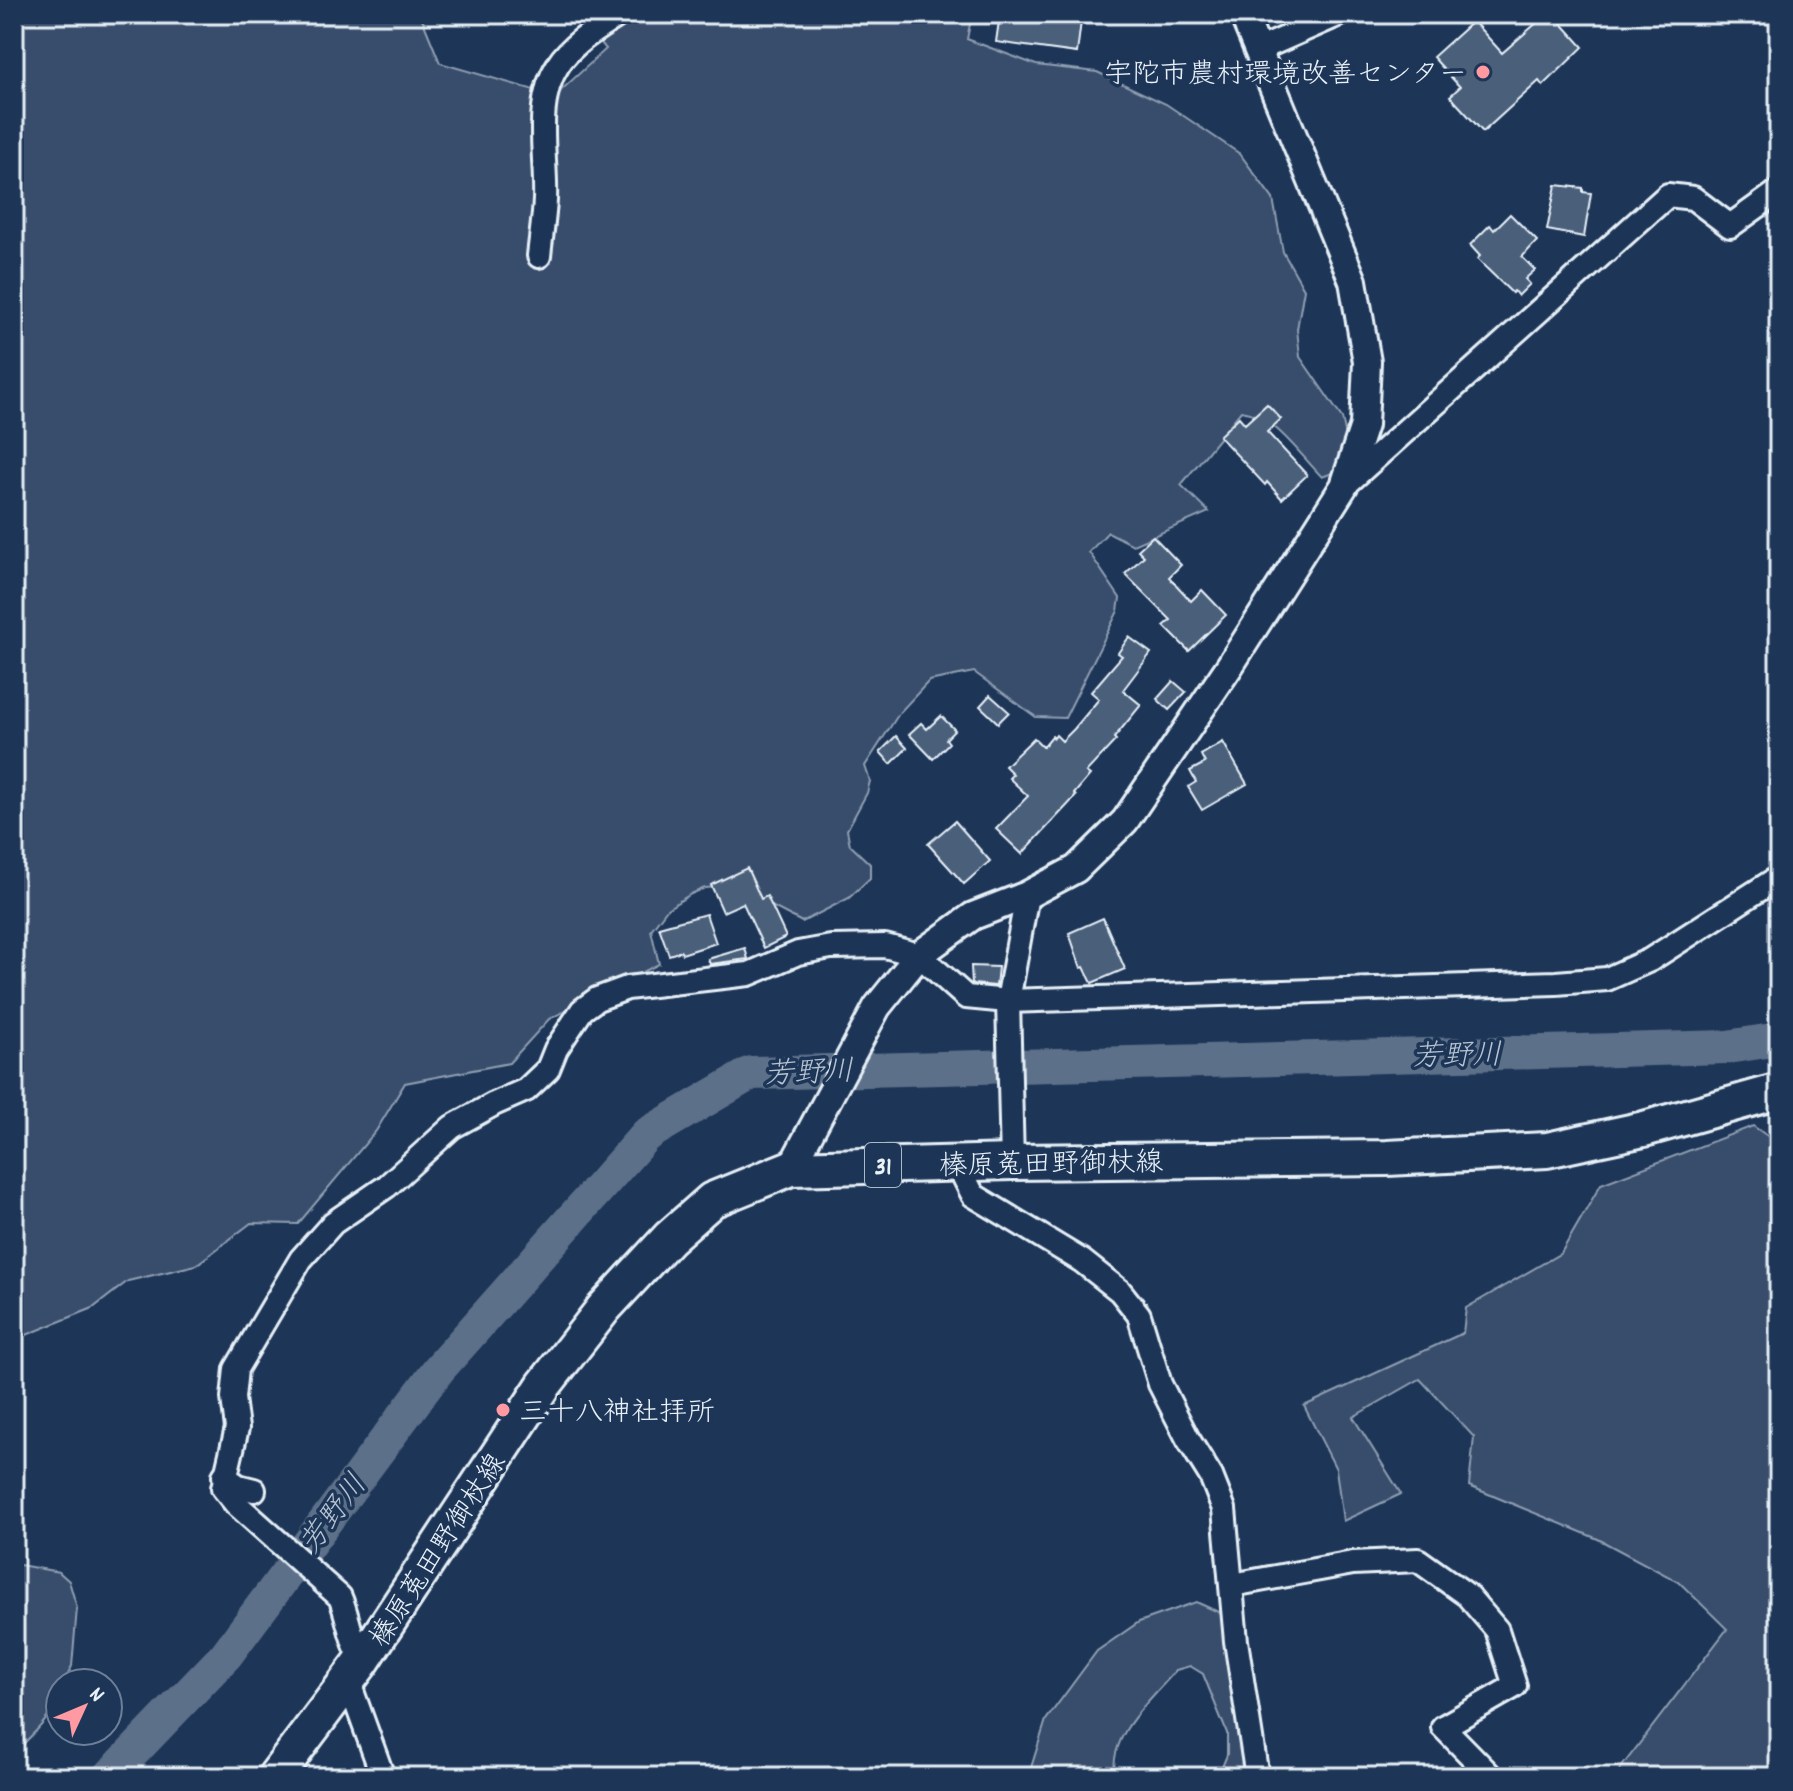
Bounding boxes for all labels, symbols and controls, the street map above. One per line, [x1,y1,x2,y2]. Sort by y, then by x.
place label: 宇陀市農村環境改善センター [1104,57,1467,97]
marker: 宇陀市農村環境改善センター [1474,63,1492,81]
water label: 芳野川 [1412,1036,1502,1081]
water label: 芳野川 [763,1052,855,1099]
road number: 31 [865,1143,901,1187]
street label: 榛原菟田野御杖線 [939,1145,1163,1189]
place label: 三十八神社拝所 [519,1395,715,1435]
marker: 三十八神社拝所 [494,1401,512,1419]
street label: 榛原菟田野御杖線 [362,1447,518,1657]
water label: 芳野川 [291,1467,380,1565]
north arrow [44,1667,124,1747]
text: N [81,1681,111,1710]

